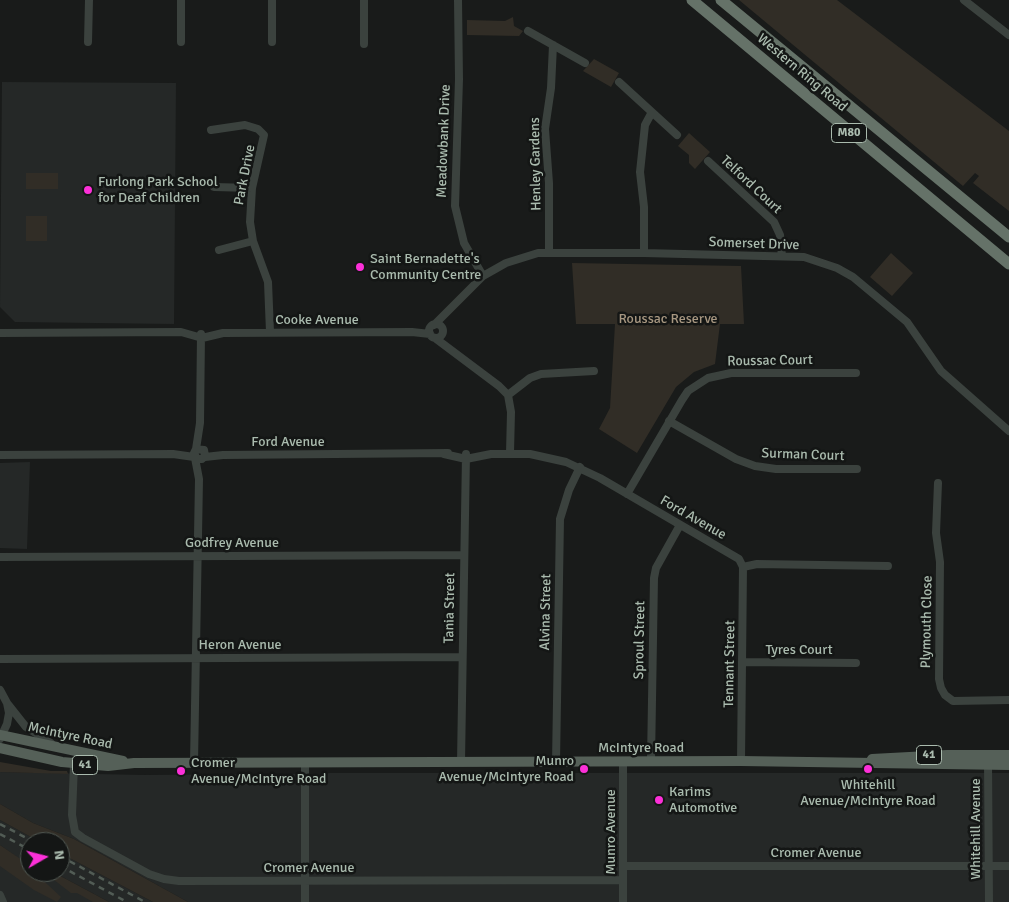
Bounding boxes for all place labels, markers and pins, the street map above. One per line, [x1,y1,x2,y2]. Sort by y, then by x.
place label: Furlong Park School for Deaf Children [98,174,218,206]
marker: Furlong Park School for Deaf Children [82,184,94,196]
place label: Saint Bernadette's Community Centre [370,251,481,284]
marker: Saint Bernadette's Community Centre [354,261,366,273]
place label: Munro Avenue/McIntyre Road [438,753,574,786]
place label: Cromer Avenue/McIntyre Road [191,755,327,788]
marker: Munro Avenue/McIntyre Road [578,763,590,775]
marker: Whitehill Avenue/McIntyre Road [862,763,874,775]
marker: Cromer Avenue/McIntyre Road [175,765,187,777]
place label: Whitehill Avenue/McIntyre Road [800,777,936,810]
place label: Karims Automotive [669,784,737,816]
marker: Karims Automotive [653,794,665,806]

